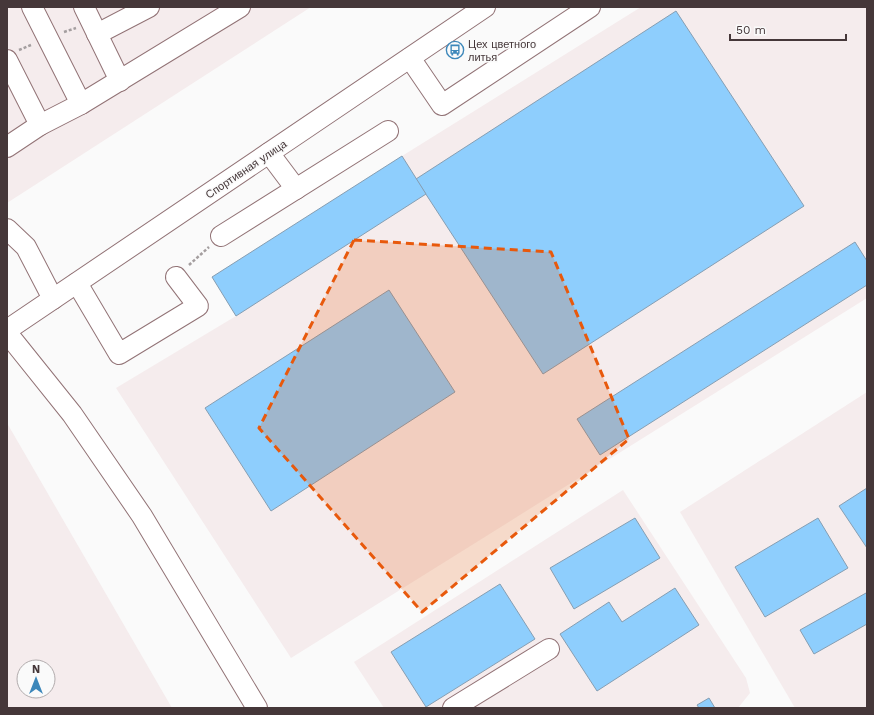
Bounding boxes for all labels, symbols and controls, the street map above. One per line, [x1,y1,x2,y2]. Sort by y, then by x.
scale bar [730,16,846,42]
text: 50 m [736,23,766,37]
place label: Цех цветного литья [468,38,536,64]
bus stop icon: Цех цветного литья [445,40,465,60]
street label: Спортивная улица [203,137,290,201]
north arrow [16,659,56,699]
text: N [32,663,40,676]

